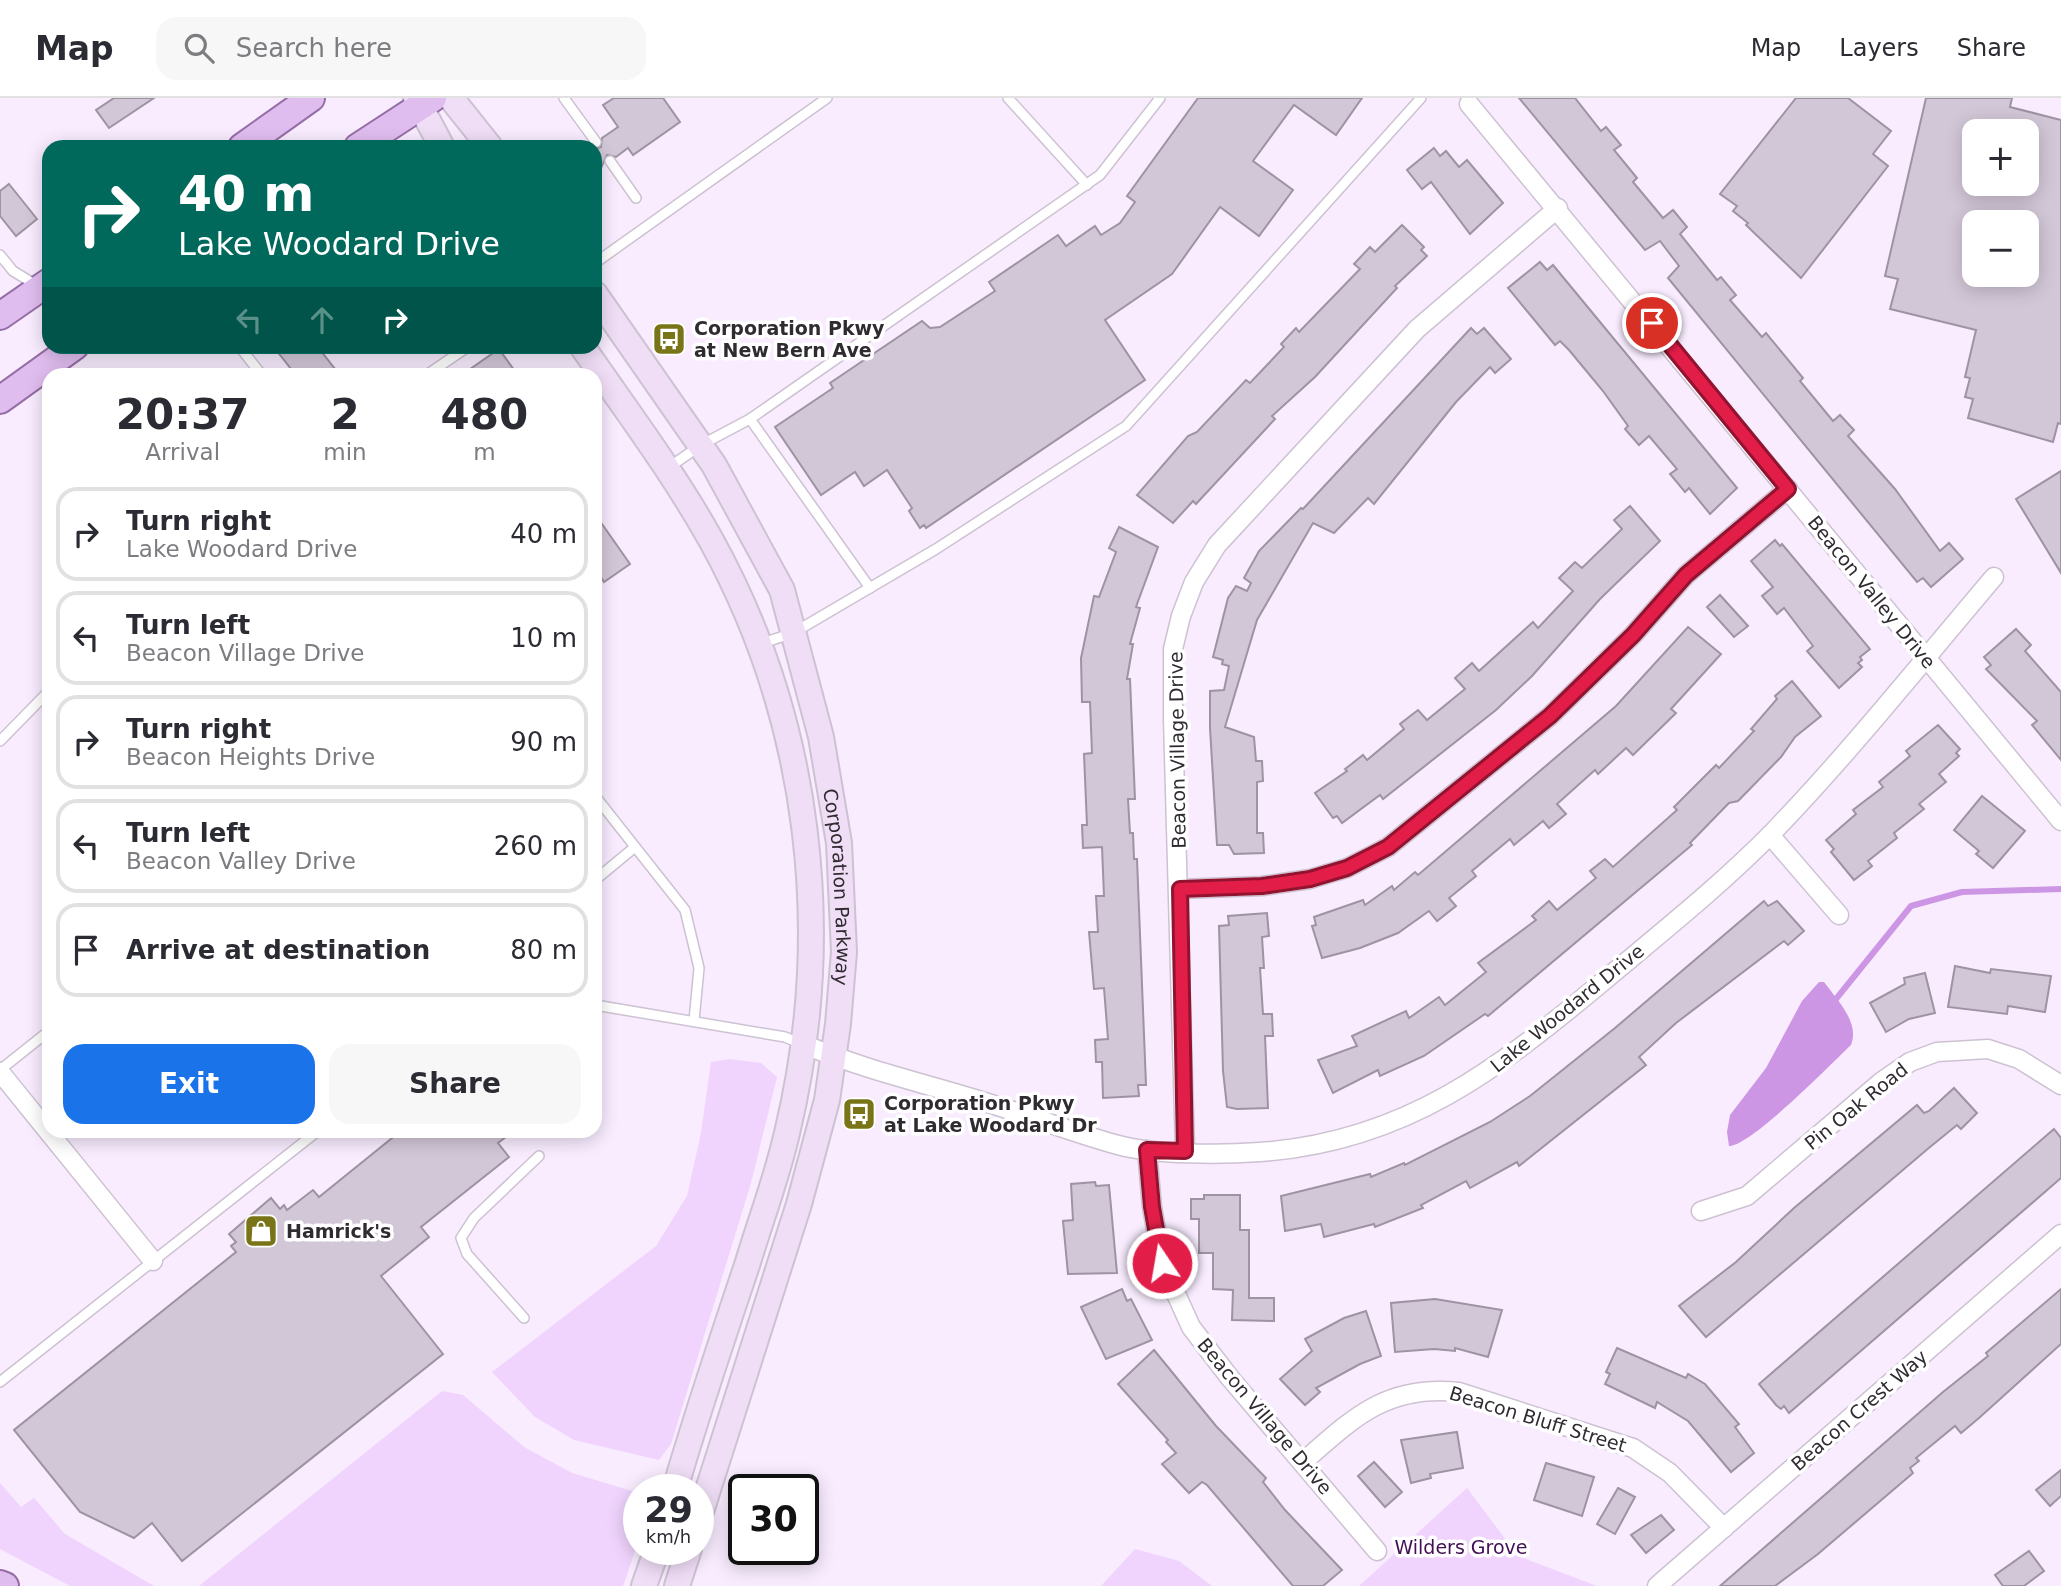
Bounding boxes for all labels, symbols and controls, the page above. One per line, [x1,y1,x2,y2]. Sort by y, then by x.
search box [156,17,646,80]
text: Map [35,29,114,68]
icon: search [180,29,218,67]
text: Search here [236,33,392,63]
text: Map [1751,34,1801,62]
text: Layers [1839,34,1919,62]
text: Share [1957,34,2026,62]
map controls [1962,119,2039,287]
button: + [1962,119,2039,196]
text: 40 m [178,166,314,223]
icon: right [63,168,154,259]
button: − [1962,210,2039,287]
text: Lake Woodard Drive [178,225,500,263]
pin [1622,293,1682,353]
icon: left [230,301,268,339]
icon: ahead [303,301,341,339]
icon: right [376,301,414,339]
icon: arrive [1633,304,1671,342]
place label: Corporation Pkwy at New Bern Ave [694,317,885,361]
bus stop icon: Corporation Pkwy at New Bern Ave [650,320,688,358]
text: 20:37 [116,390,250,439]
text: 2 [330,390,360,439]
text: 480 [441,390,528,439]
text: Arrival [145,439,220,465]
text: min [323,439,367,465]
text: m [473,439,496,465]
text: Turn right [126,506,271,536]
street label: Beacon Valley Drive [1804,511,1940,673]
icon: right [67,515,105,553]
text: 40 m [510,519,577,549]
text: Lake Woodard Drive [126,536,357,562]
text: Turn left [126,610,250,640]
icon: left [67,619,105,657]
text: 10 m [510,623,577,653]
text: Beacon Village Drive [126,640,365,666]
street label: Beacon Village Drive [1164,651,1190,849]
text: Turn right [126,714,271,744]
icon: right [67,723,105,761]
text: 90 m [510,727,577,757]
text: Beacon Heights Drive [126,744,375,770]
street label: Corporation Parkway [819,787,855,986]
text: Turn left [126,818,250,848]
icon: left [67,827,105,865]
text: 260 m [494,831,577,861]
text: Beacon Valley Drive [126,848,356,874]
icon: arrive [67,931,105,969]
text: Arrive at destination [126,935,430,965]
text: 80 m [510,935,577,965]
street label: Lake Woodard Drive [1486,939,1648,1077]
button: Exit [63,1044,315,1124]
button: Share [329,1044,581,1124]
street label: Pin Oak Road [1800,1058,1912,1154]
place label: Corporation Pkwy at Lake Woodard Dr [884,1092,1097,1136]
bus stop icon: Corporation Pkwy at Lake Woodard Dr [840,1095,878,1133]
shop icon: Hamrick's [242,1212,280,1250]
place label: Hamrick's [286,1220,391,1242]
position arrow [1125,1226,1199,1300]
street label: Beacon Village Drive [1193,1333,1337,1499]
street label: Beacon Crest Way [1787,1345,1931,1475]
street label: Beacon Bluff Street [1447,1382,1629,1456]
speed limit sign: 30 [728,1474,819,1565]
text: 29 [644,1490,693,1530]
text: km/h [646,1526,691,1547]
park label: Wilders Grove [1394,1536,1528,1558]

